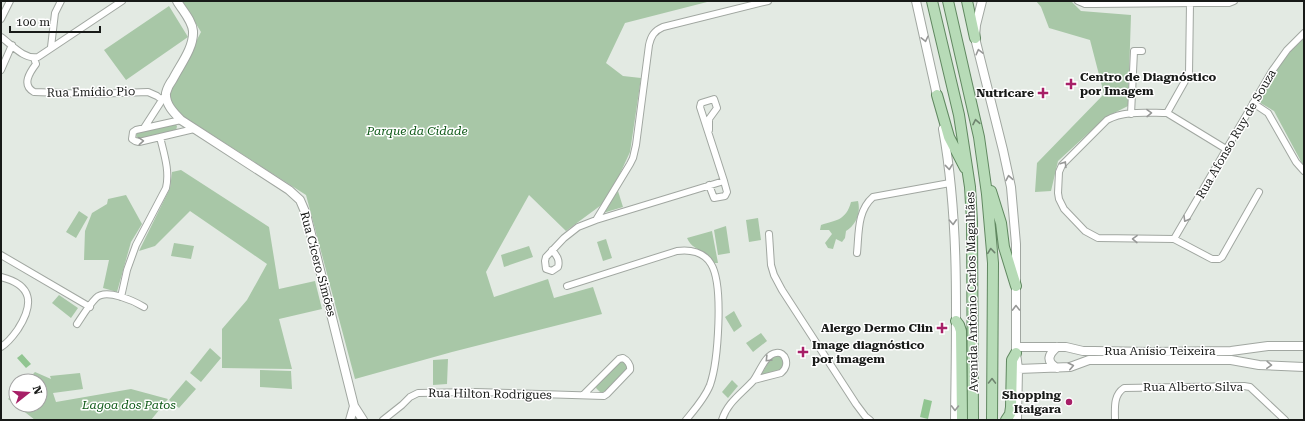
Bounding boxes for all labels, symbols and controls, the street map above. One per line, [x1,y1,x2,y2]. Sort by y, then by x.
scale bar [10,8,100,34]
text: 100 m [16,15,50,29]
one-way arrow [920,36,928,42]
one-way arrow [975,49,984,56]
street label: Rua Afonso Ruy de Souza [1193,66,1279,201]
place label: Centro de Diagnóstico por Imagem [1080,70,1217,98]
marker: Centro de Diagnóstico por Imagem [1065,78,1077,90]
street label: Rua Emídio Pio [47,84,135,100]
place label: Nutricare [976,86,1034,100]
marker: Nutricare [1037,87,1049,99]
one-way arrow [1146,109,1152,117]
one-way arrow [972,119,981,125]
park label: Parque da Cidade [365,124,468,138]
one-way arrow [138,136,144,145]
one-way arrow [1059,162,1066,169]
one-way arrow [944,164,953,170]
one-way arrow [1005,175,1014,181]
street label: Avenida Antônio Carlos Magalhães [963,191,981,393]
street label: Rua Cícero Simões [297,210,339,318]
one-way arrow [1183,215,1190,222]
one-way arrow [948,219,957,225]
one-way arrow [1132,235,1138,243]
one-way arrow [987,248,996,254]
one-way arrow [1011,305,1020,311]
place label: Alergo Dermo Clin [821,321,933,335]
marker: Alergo Dermo Clin [936,322,948,334]
place label: Image diagnóstico por imagem [812,338,925,366]
street label: Rua Anísio Teixeira [1104,344,1216,358]
marker: Image diagnóstico por imagem [797,346,809,358]
one-way arrow [765,354,773,362]
one-way arrow [1266,361,1272,370]
one-way arrow [1067,362,1074,370]
north arrow [8,373,48,413]
one-way arrow [988,378,997,384]
street label: Rua Alberto Silva [1143,380,1243,394]
text: N [30,384,45,397]
street label: Rua Hilton Rodrigues [428,386,552,402]
place label: Shopping Itaigara [1002,388,1062,416]
marker: Shopping Itaigara [1064,397,1074,407]
park label: Lagoa dos Patos [81,398,176,412]
one-way arrow [951,405,959,411]

